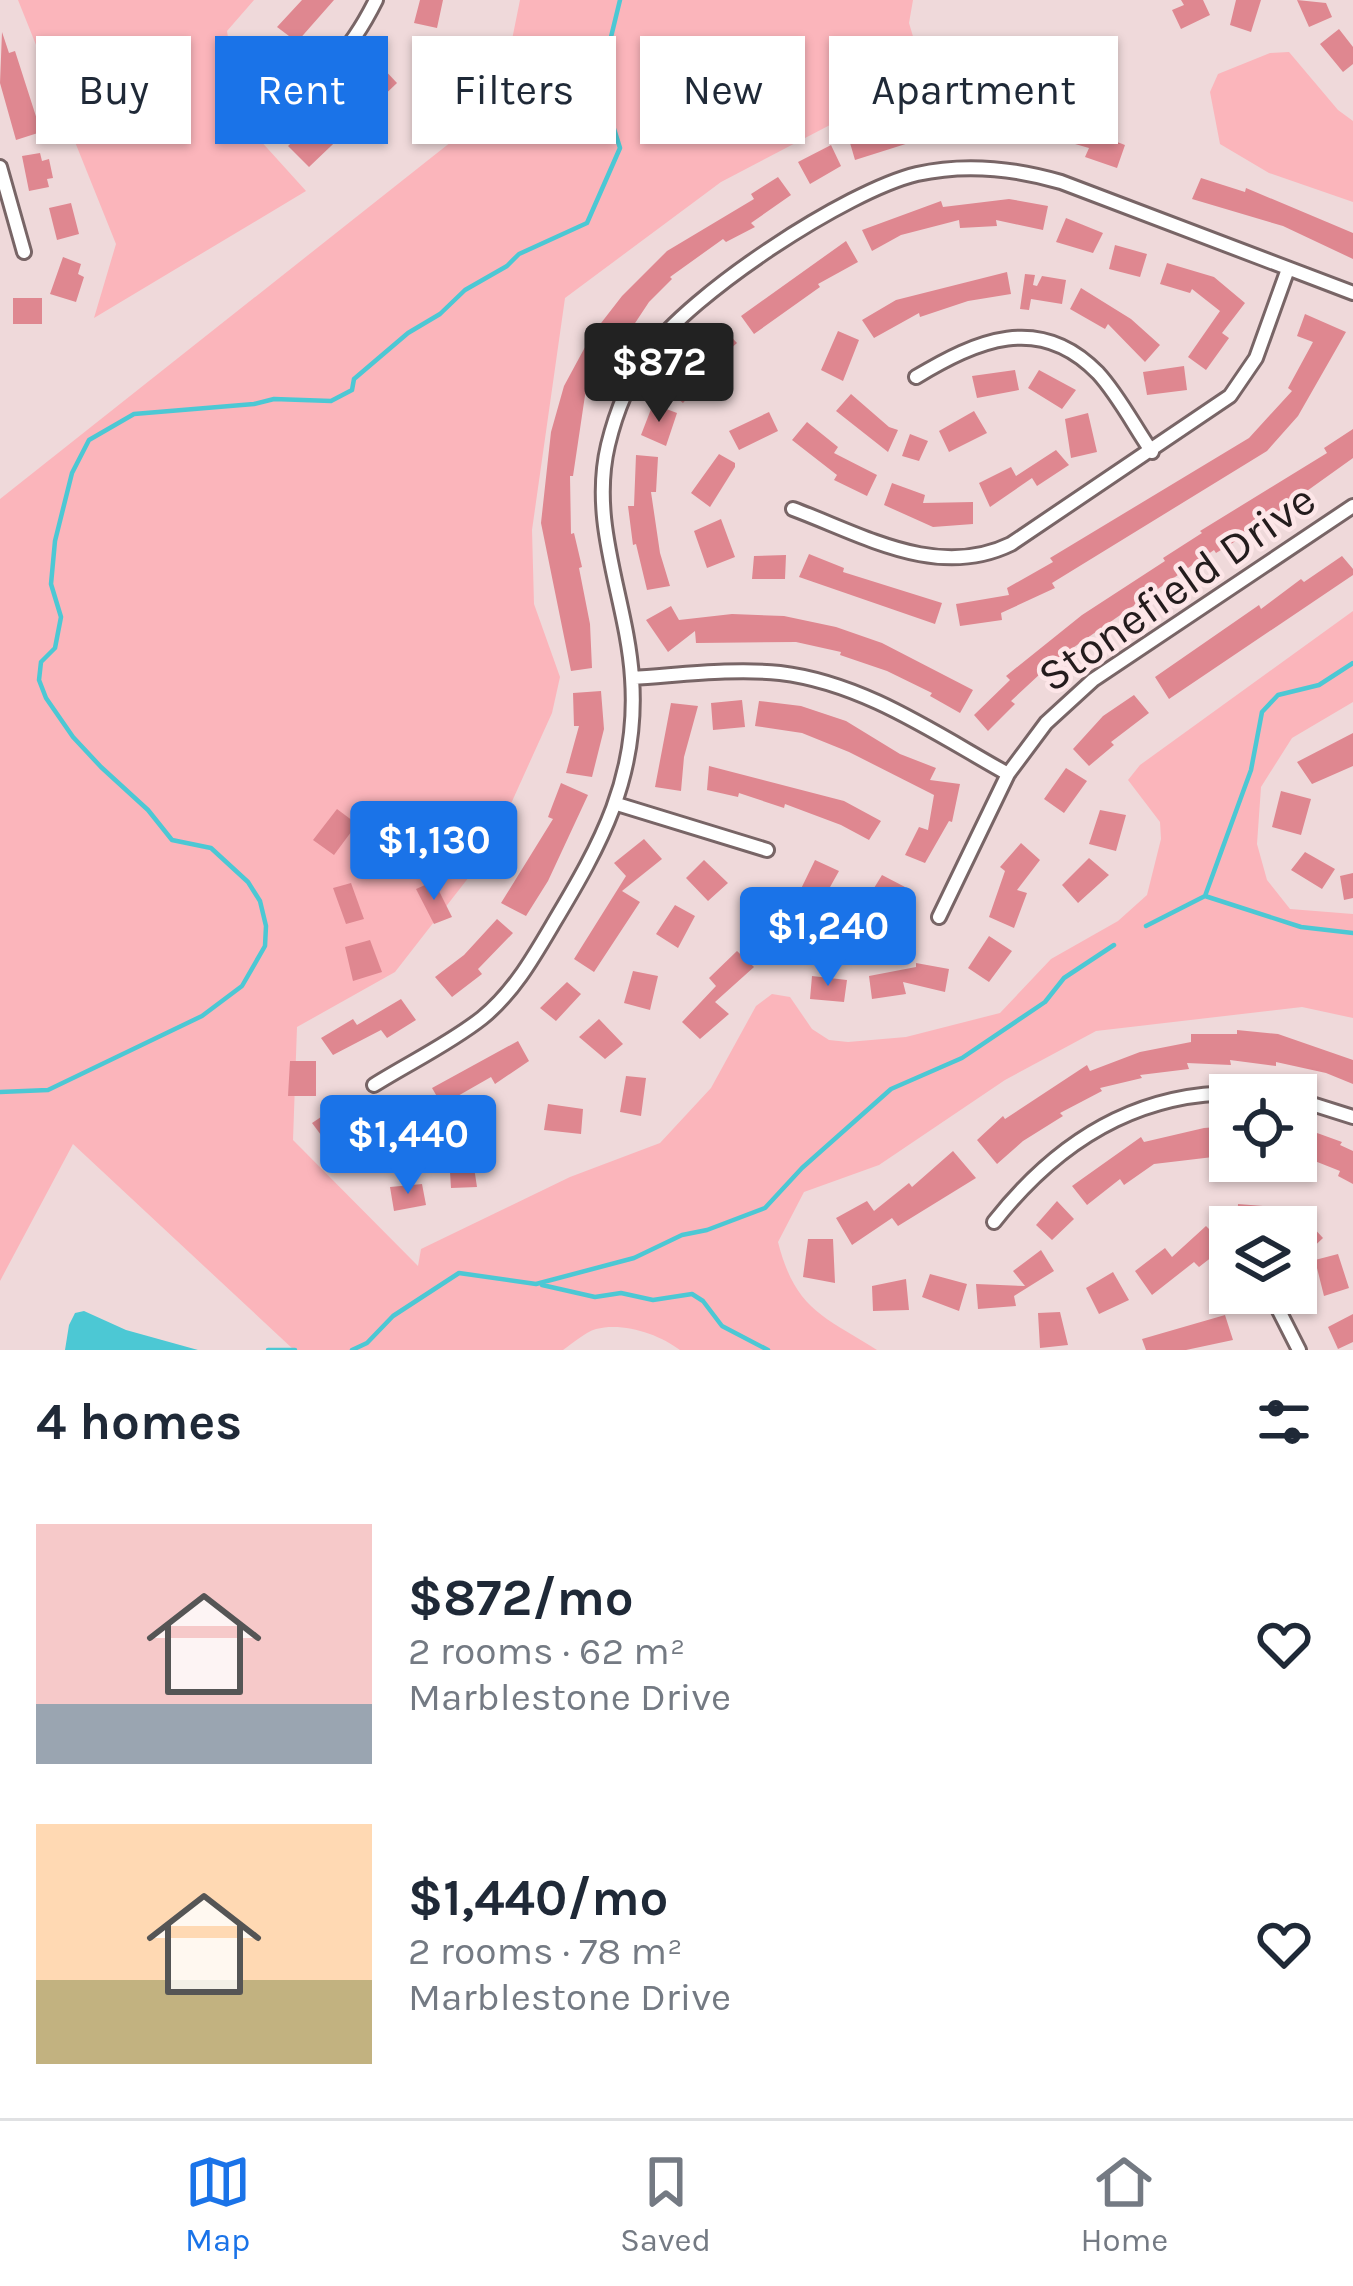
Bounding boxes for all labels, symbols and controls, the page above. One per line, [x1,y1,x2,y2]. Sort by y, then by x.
chip: Buy [36,36,191,144]
chip: Rent [215,36,388,144]
chip: Filters [412,36,616,144]
chip: New [640,36,805,144]
chip: Apartment [829,36,1118,144]
pin: $872 [588,323,730,425]
text: $872 [611,339,707,385]
street label: Stonefield Drive [1028,473,1325,703]
pin: $1,130 [336,801,532,903]
text: $1,130 [377,817,491,863]
pin: $1,240 [730,887,926,989]
text: $1,240 [767,903,889,949]
map controls [1209,1074,1317,1314]
button: locate [1209,1074,1317,1182]
pin: $1,440 [310,1095,506,1197]
text: $1,440 [347,1111,469,1157]
button: layers [1209,1206,1317,1314]
icon: filters [1251,1389,1317,1455]
text: 4 homes [36,1392,242,1452]
text: $872/mo [408,1568,634,1628]
icon: home [132,1572,276,1716]
icon: heart [1251,1611,1317,1677]
text: 2 rooms · 62 m² [408,1628,685,1674]
text: Marblestone Drive [408,1674,731,1720]
text: $1,440/mo [408,1868,668,1928]
icon: home [132,1872,276,2016]
icon: heart [1251,1911,1317,1977]
text: 2 rooms · 78 m² [408,1928,683,1974]
text: Marblestone Drive [408,1974,731,2020]
tab: Map [185,2149,251,2259]
tab: Saved [620,2149,711,2259]
tab: Home [1080,2149,1168,2259]

